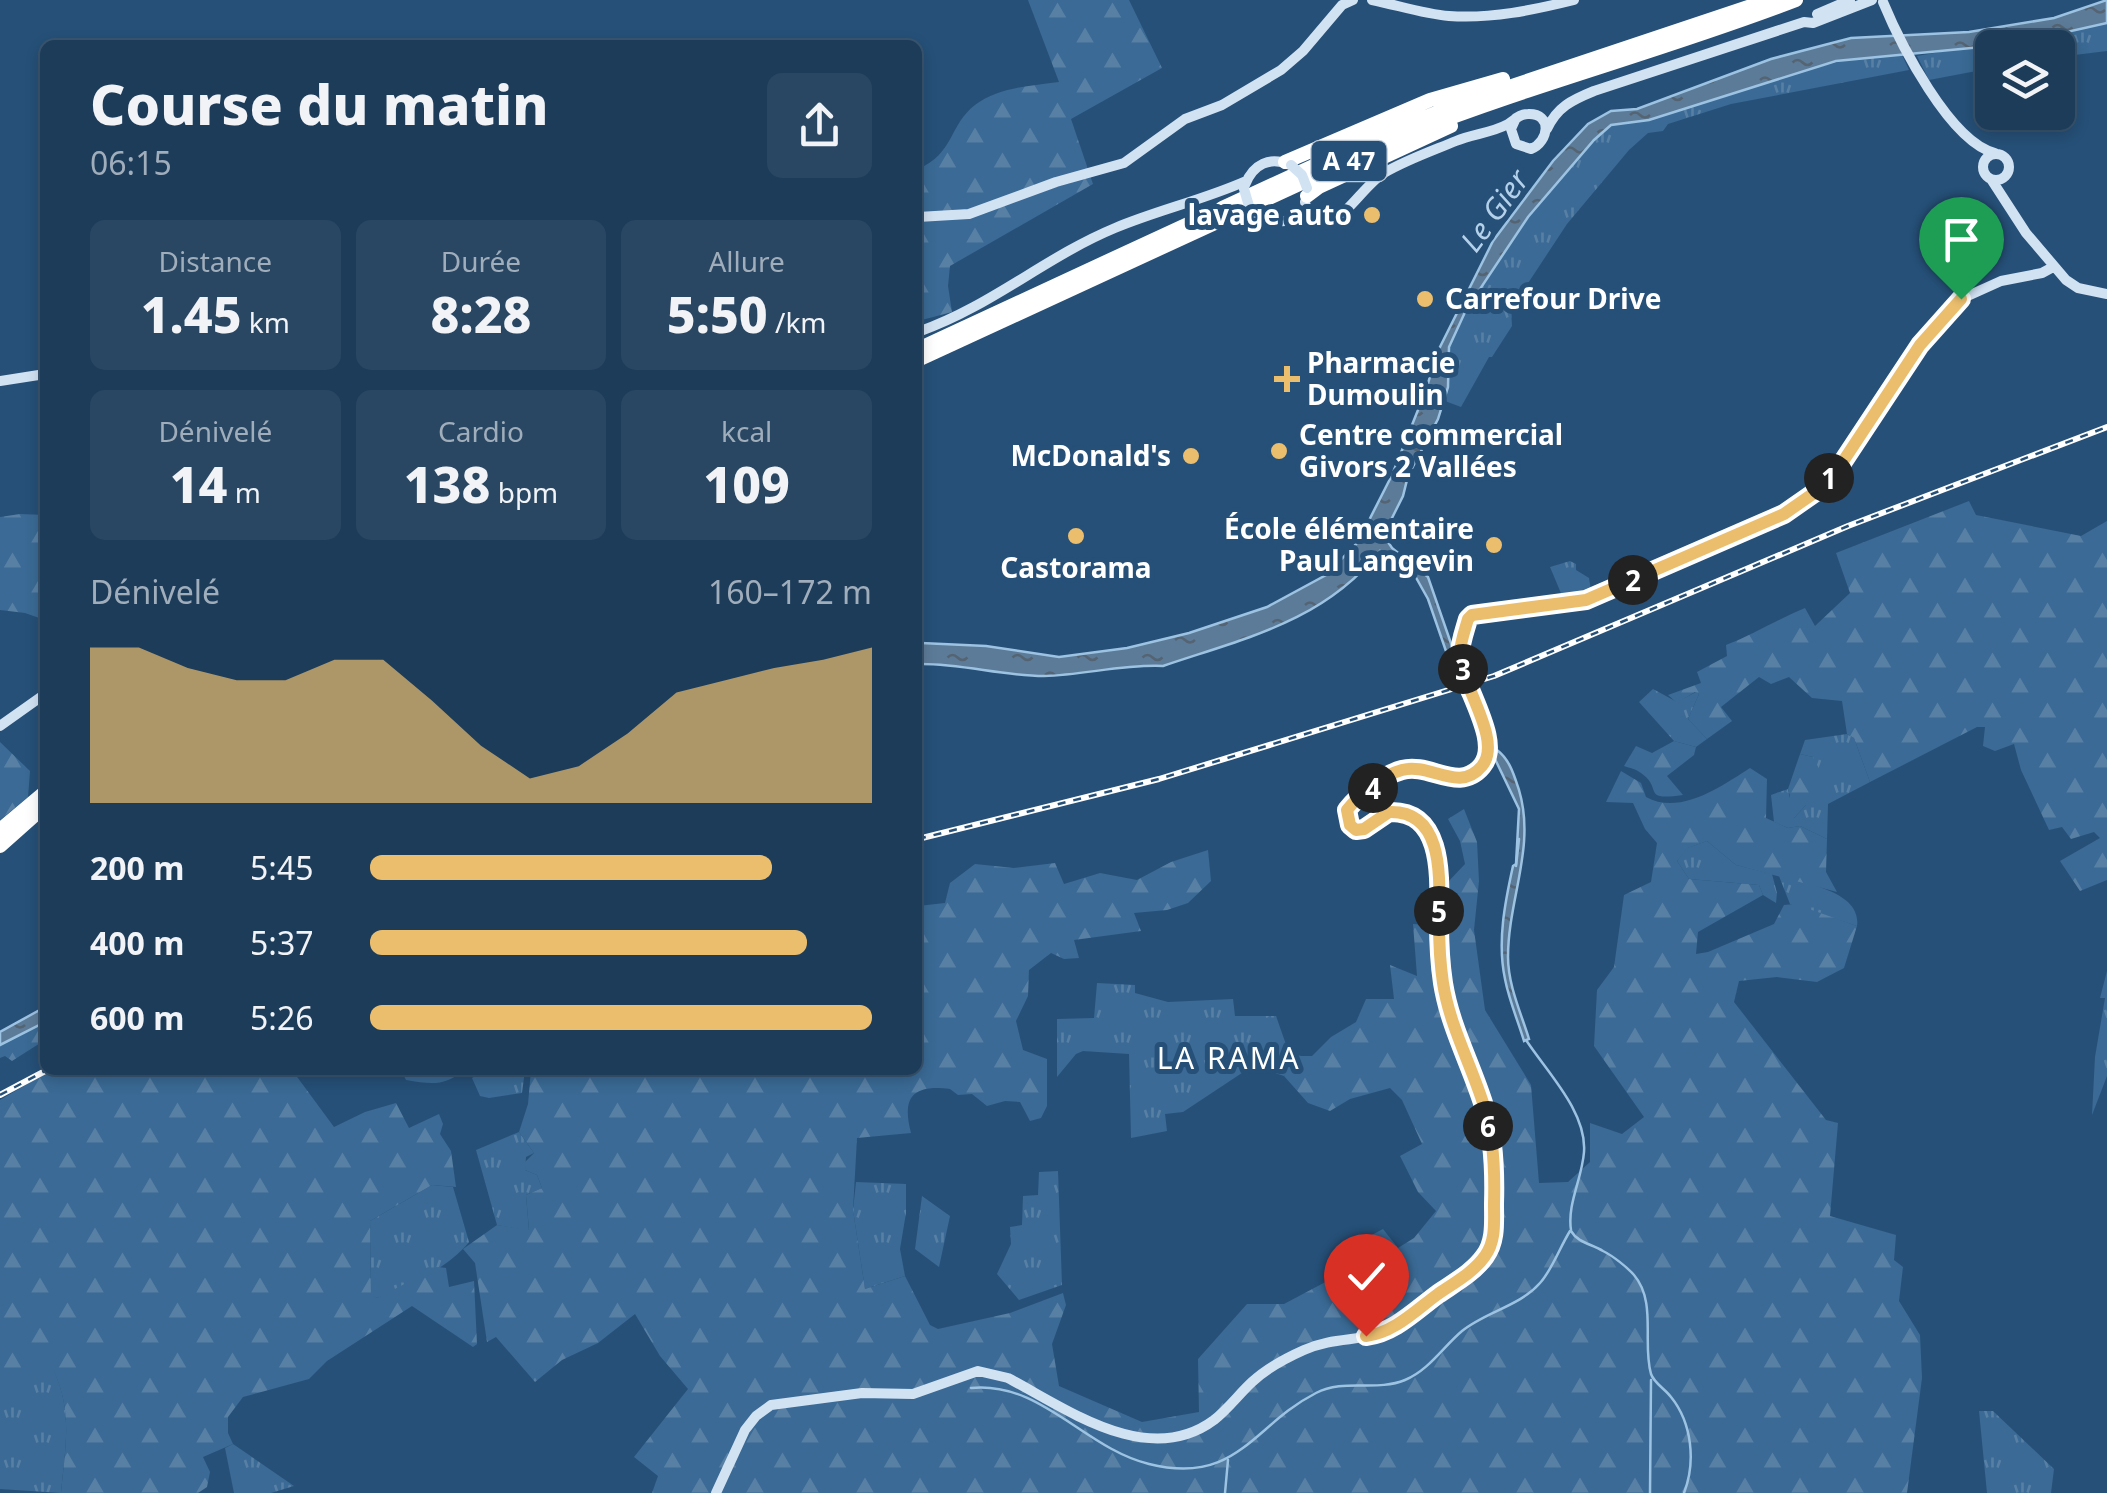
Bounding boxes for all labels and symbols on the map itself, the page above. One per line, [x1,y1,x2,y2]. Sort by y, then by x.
road number: A 47 [1312,141,1386,181]
water label: Le Gier [1450,160,1538,259]
place label: lavage auto [1188,195,1352,233]
pin [1919,197,2004,300]
marker: lavage auto [1361,204,1383,226]
place label: Carrefour Drive [1445,279,1661,317]
marker: Carrefour Drive [1414,288,1436,310]
place label: Pharmacie Dumoulin [1307,343,1456,413]
marker: Pharmacie Dumoulin [1276,368,1298,390]
place label: Centre commercial Givors 2 Vallées [1299,415,1563,485]
place label: McDonald's [1010,436,1171,474]
marker: Centre commercial Givors 2 Vallées [1268,440,1290,462]
marker: McDonald's [1180,445,1202,467]
pin: 1 [1804,453,1854,503]
place label: École élémentaire Paul Langevin [1224,509,1474,579]
marker: Castorama [1065,525,1087,547]
marker: École élémentaire Paul Langevin [1483,534,1505,556]
place label: Castorama [1000,548,1152,586]
pin: 2 [1608,555,1658,605]
pin: 3 [1438,644,1488,694]
pin: 4 [1348,763,1398,813]
pin: 5 [1414,886,1464,936]
district label: LA RAMA [1157,1037,1301,1078]
pin: 6 [1463,1101,1513,1151]
pin [1324,1234,1409,1337]

